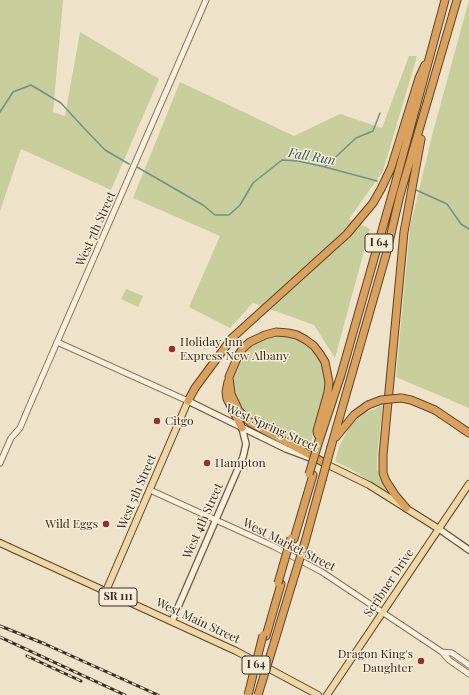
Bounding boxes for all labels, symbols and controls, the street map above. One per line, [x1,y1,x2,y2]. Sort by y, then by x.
water label: Fall Run [287,145,337,169]
street label: West 7th Street [73,189,119,269]
road number: I 64 [365,234,393,252]
place label: Holiday Inn Express New Albany [180,335,289,363]
marker: Holiday Inn Express New Albany [167,344,177,354]
street label: West Spring Street [224,401,320,455]
place label: Citgo [165,414,194,428]
marker: Citgo [152,416,162,426]
street label: West 5th Street [115,452,159,532]
place label: Hampton [215,456,266,470]
marker: Hampton [202,458,212,468]
street label: West 4th Street [180,481,226,561]
street label: West Market Street [240,515,338,575]
place label: Wild Eggs [45,517,98,531]
marker: Wild Eggs [101,519,111,529]
street label: Scribner Drive [361,546,417,620]
road number: SR 111 [99,588,137,606]
street label: West Main Street [154,595,242,647]
place label: Dragon King's Daughter [338,647,413,675]
road number: I 64 [242,656,270,674]
marker: Dragon King's Daughter [416,656,426,666]

